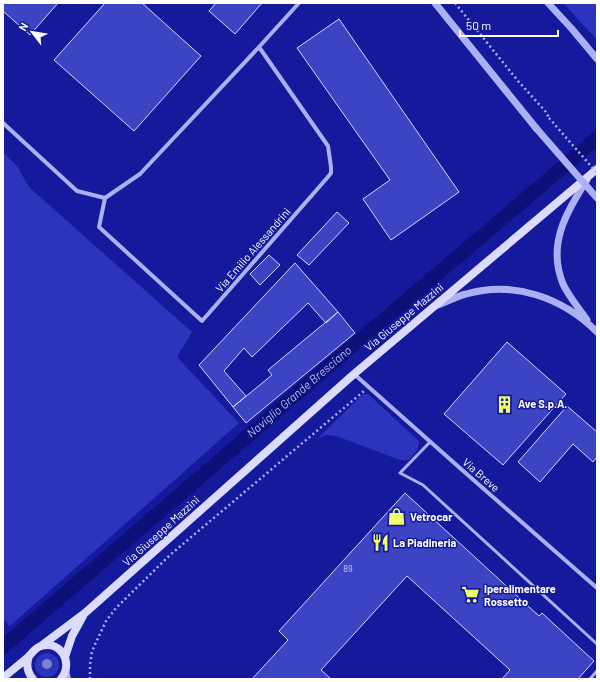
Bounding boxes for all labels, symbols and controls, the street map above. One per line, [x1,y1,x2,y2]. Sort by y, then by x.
north arrow [12,12,52,52]
scale bar [460,12,558,38]
text: 50 m [466,18,491,32]
text: N [16,20,30,33]
street label: Via Emilio Alessandrini [212,205,293,295]
street label: Via Giuseppe Mazzini [362,280,446,353]
water label: Naviglio Grande Bresciano [244,342,354,440]
building icon: Ave S.p.A. [495,394,515,414]
place label: Ave S.p.A. [518,397,567,410]
street label: Via Breve [460,455,503,494]
street label: Via Giuseppe Mazzini [120,493,202,568]
shop icon: Vetrocar [387,507,407,527]
place label: Vetrocar [410,510,453,523]
restaurant icon: La Piadineria [370,533,390,553]
place label: La Piadineria [393,536,457,549]
house number: 89 [343,563,353,574]
place label: Iperalimentare Rossetto [484,582,556,608]
supermarket icon: Iperalimentare Rossetto [461,585,481,605]

